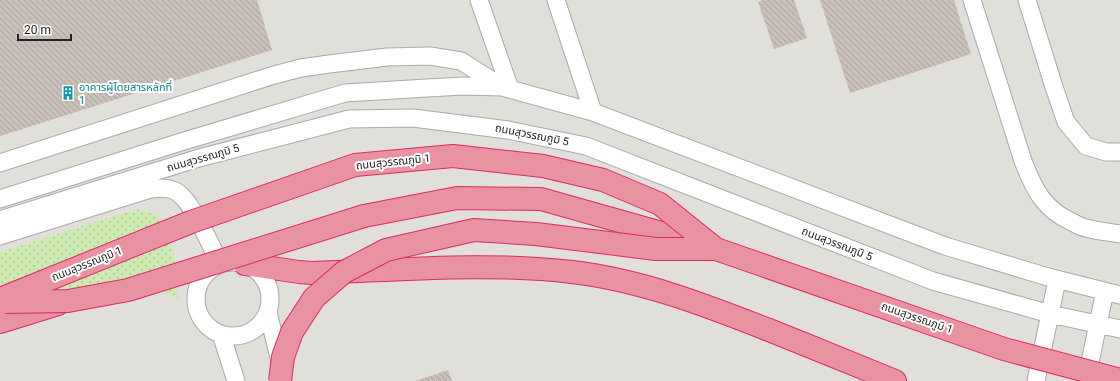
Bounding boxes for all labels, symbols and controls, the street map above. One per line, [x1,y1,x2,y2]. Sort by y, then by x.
scale bar [18,16,71,42]
text: 20 m [24,23,51,37]
place label: อาคารผู้โดยสารหลักที่ 1 [79,79,172,107]
building icon: อาคารผู้โดยสารหลักที่ 1 [60,85,76,101]
street label: ถนนสุวรรณภูมิ 5 [494,121,570,149]
street label: ถนนสุวรรณภูมิ 5 [165,141,241,175]
street label: ถนนสุวรรณภูมิ 1 [355,152,431,172]
street label: ถนนสุวรรณภูมิ 5 [800,225,874,263]
street label: ถนนสุวรรณภูมิ 1 [50,244,124,284]
street label: ถนนสุวรรณภูมิ 1 [879,300,955,336]

